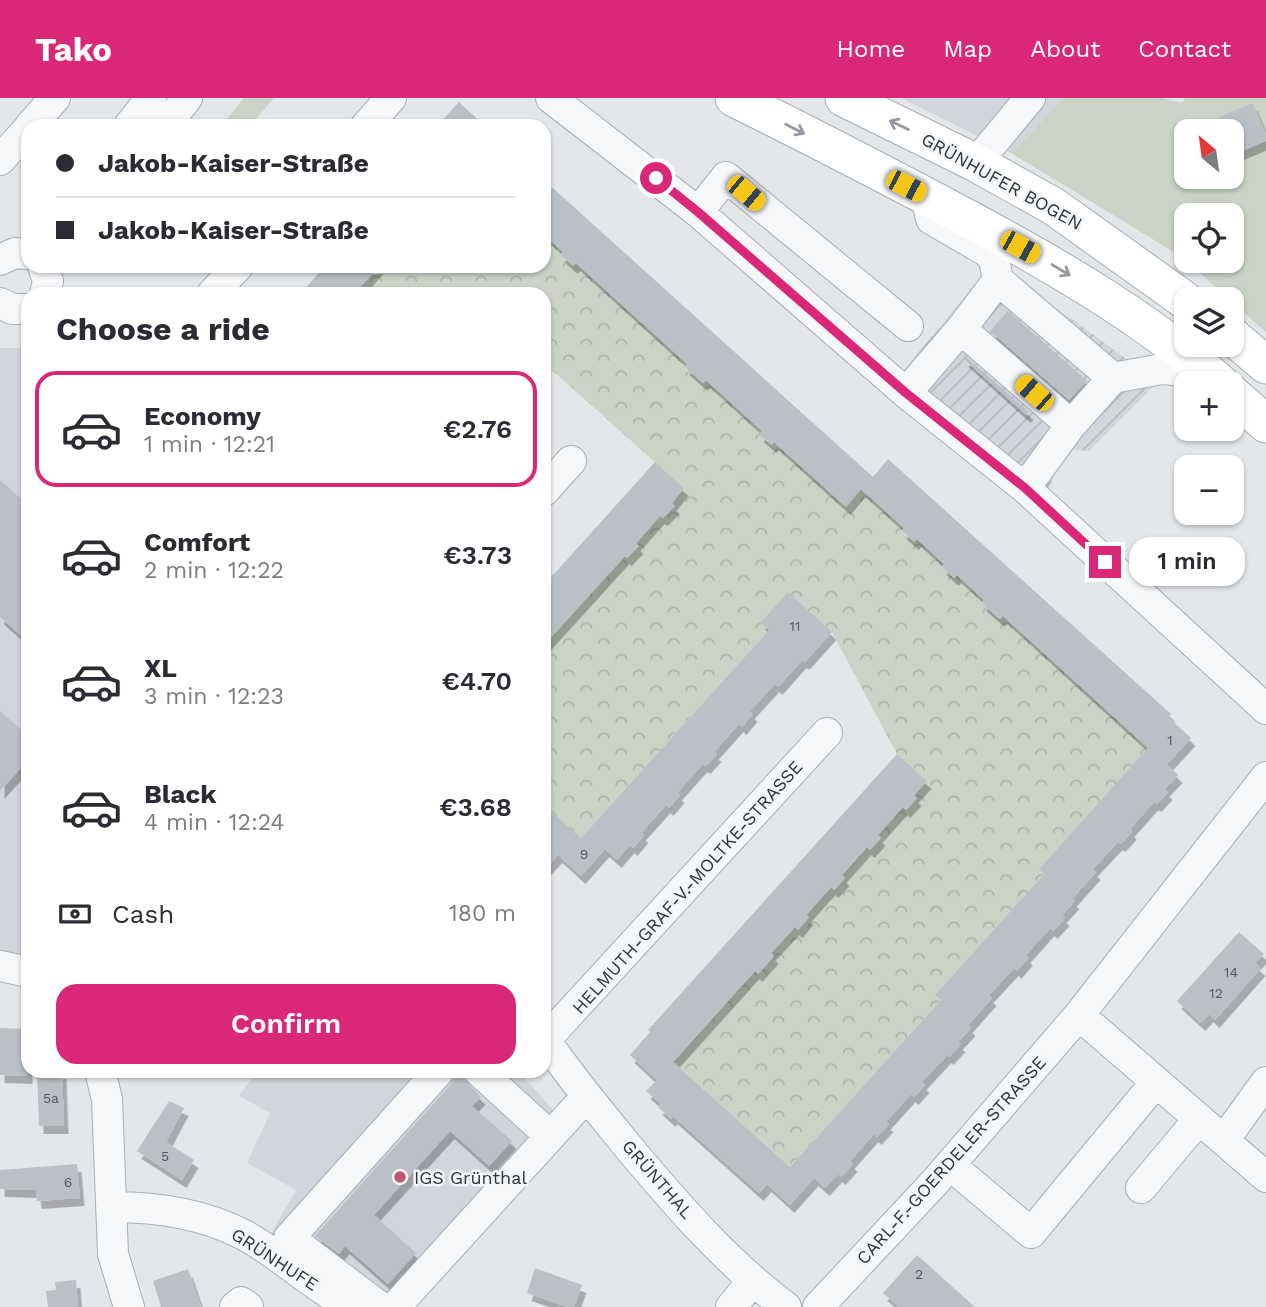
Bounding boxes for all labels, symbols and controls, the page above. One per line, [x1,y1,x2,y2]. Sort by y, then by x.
text: Tako [35,30,112,69]
text: Home [837,35,905,63]
text: Map [943,35,992,63]
text: About [1030,35,1100,63]
text: Contact [1138,35,1231,63]
one-way arrow [889,118,910,132]
north arrow [1174,119,1244,189]
map controls [1174,119,1244,525]
one-way arrow [784,122,805,136]
street label: GRÜNHUFER BOGEN [918,128,1086,234]
text: Jakob-Kaiser-Straße [98,148,369,178]
route start [640,162,672,194]
car [883,167,930,205]
car [724,171,769,215]
button: locate [1174,203,1244,273]
text: Jakob-Kaiser-Straße [98,215,369,245]
car [997,228,1044,266]
one-way arrow [1050,264,1070,278]
button: layers [1174,287,1244,357]
text: Choose a ride [56,310,270,348]
car [1012,371,1057,415]
button: + [1174,371,1244,441]
icon: car [60,398,123,461]
text: Economy [144,401,261,431]
text: €2.76 [443,414,512,444]
text: 1 min · 12:21 [144,431,275,458]
button: − [1174,455,1244,525]
icon: car [60,524,123,587]
text: Comfort [144,527,250,557]
callout: 1 min [1130,538,1245,587]
text: €3.73 [443,540,512,570]
route end [1089,546,1121,578]
text: 1 min [1157,548,1217,575]
text: 2 min · 12:22 [144,557,284,584]
house number: 11 [790,618,800,634]
icon: car [60,650,123,713]
text: XL [144,653,177,683]
text: €4.70 [442,666,512,696]
text: 3 min · 12:23 [144,683,284,710]
house number: 1 [1167,732,1173,748]
street label: HELMUTH-GRAF-V.-MOLTKE-STRASSE [568,756,806,1018]
icon: car [60,776,123,839]
text: Black [144,779,216,809]
text: €3.68 [439,792,512,822]
text: 4 min · 12:24 [144,809,285,836]
house number: 9 [580,846,588,862]
icon: cash [56,895,94,933]
text: Cash [112,899,174,929]
text: 180 m [449,900,516,927]
house number: 14 [1224,964,1238,980]
button: Confirm [56,984,516,1064]
house number: 12 [1209,985,1223,1001]
street label: CARL-F.-GOERDELER-STRASSE [852,1052,1050,1268]
house number: 5a [43,1090,59,1106]
street label: GRÜNTHAL [618,1135,698,1223]
house number: 5 [161,1148,169,1164]
place label: IGS Grünthal [414,1167,527,1188]
marker: IGS Grünthal [392,1169,408,1185]
house number: 6 [64,1174,72,1190]
street label: GRÜNHUFE [228,1223,322,1295]
house number: 2 [915,1266,923,1282]

